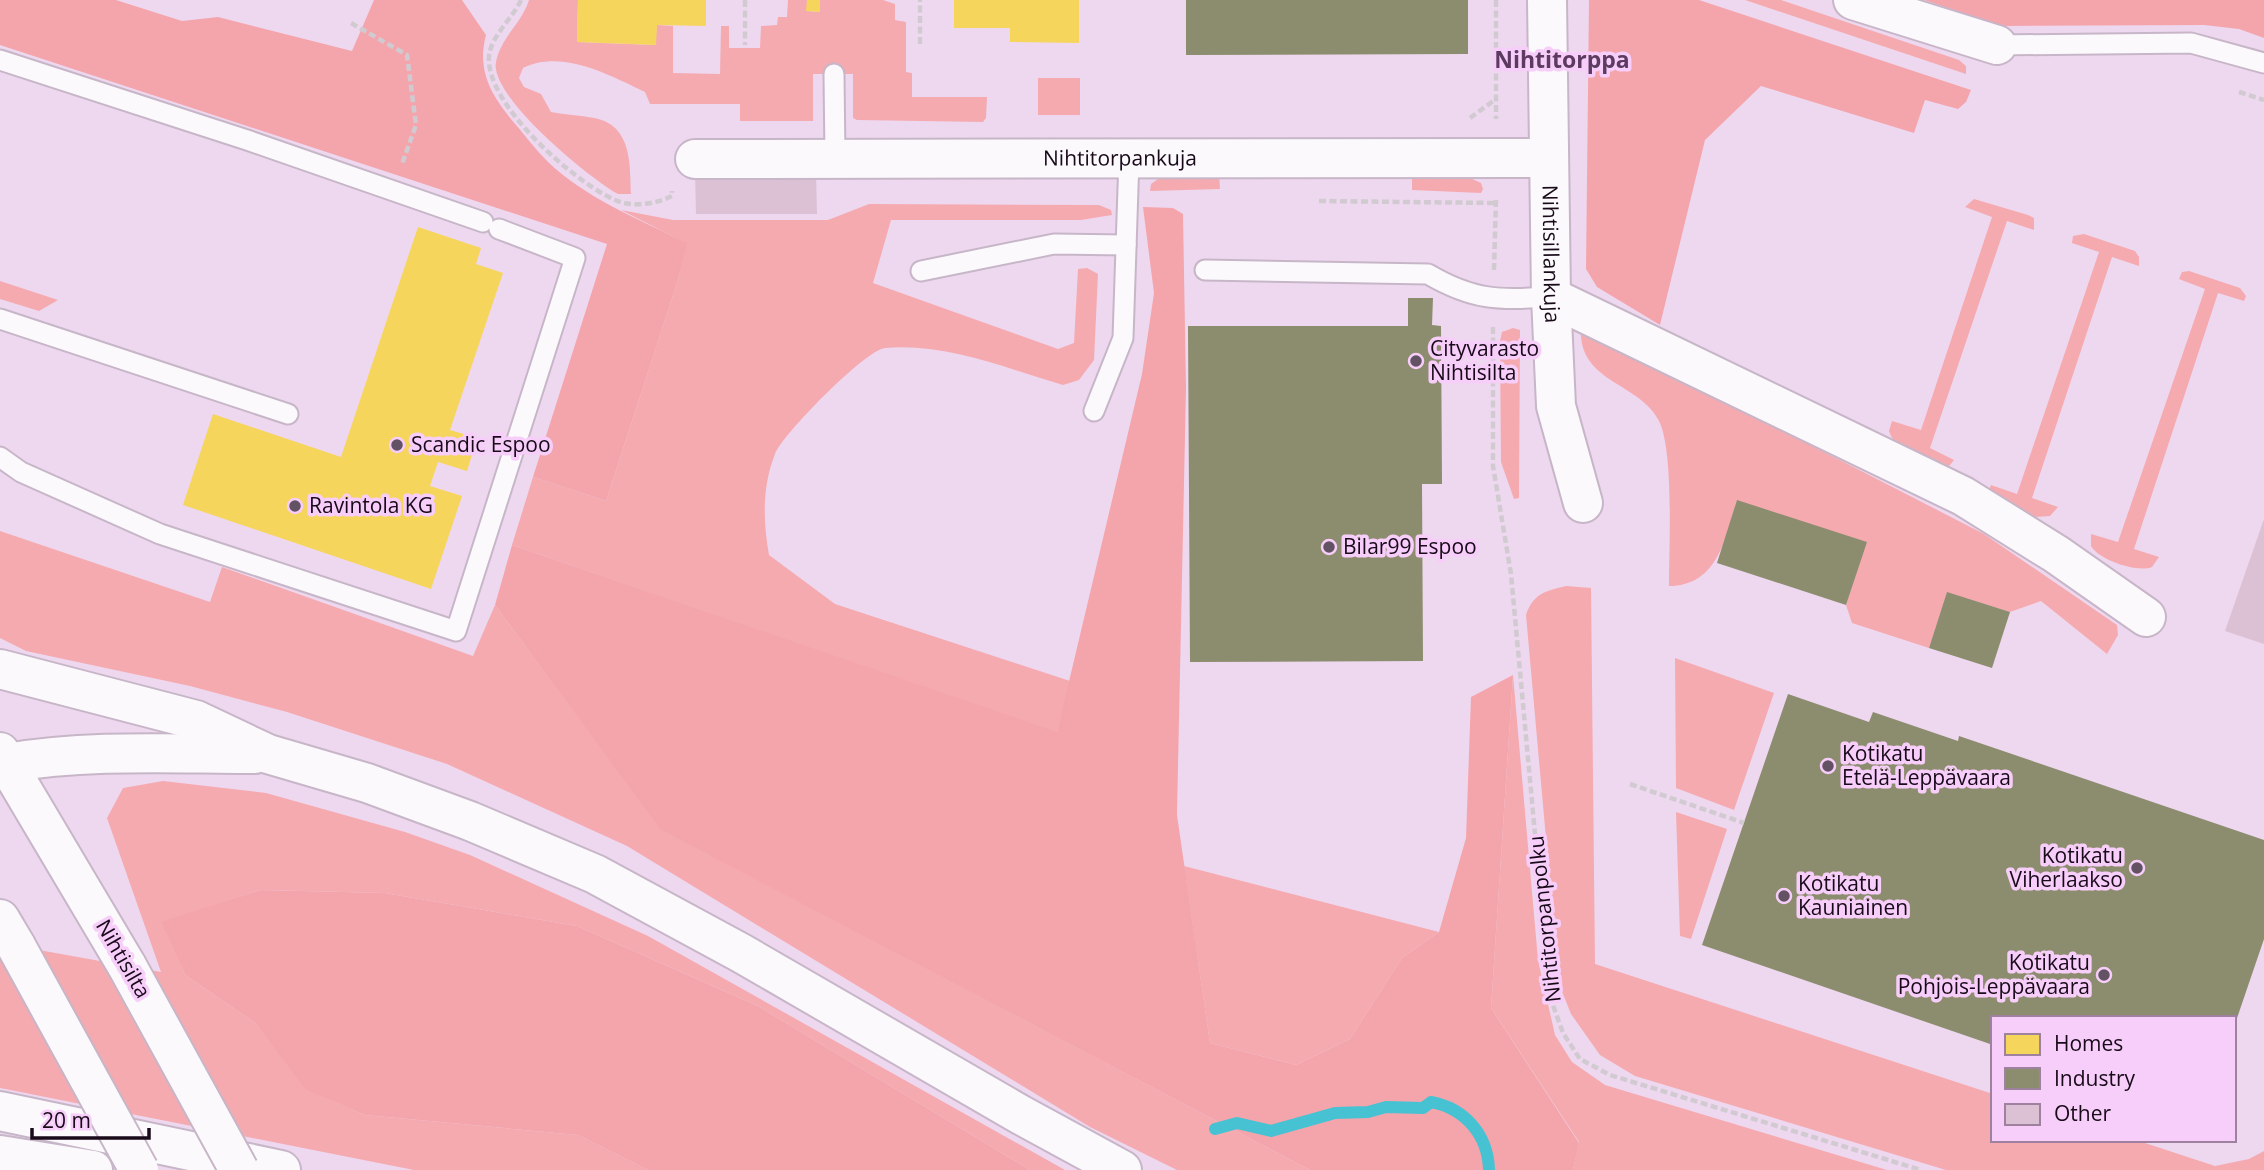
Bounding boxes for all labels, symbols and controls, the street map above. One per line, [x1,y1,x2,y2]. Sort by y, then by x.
district label: Nihtitorppa [1494,43,1630,75]
street label: Nihtitorpankuja [1043,143,1197,172]
street label: Nihtisillankuja [1536,185,1567,324]
place label: Cityvarasto Nihtisilta [1430,334,1539,386]
marker: Cityvarasto Nihtisilta [1408,353,1424,369]
place label: Scandic Espoo [411,430,551,458]
marker: Scandic Espoo [389,437,405,453]
place label: Ravintola KG [309,491,433,519]
marker: Ravintola KG [287,498,303,514]
place label: Bilar99 Espoo [1343,532,1477,560]
marker: Bilar99 Espoo [1321,539,1337,555]
place label: Kotikatu Etelä-Leppävaara [1842,739,2011,791]
marker: Kotikatu Etelä-Leppävaara [1820,758,1836,774]
street label: Nihtitorpanpolku [1521,834,1567,1004]
place label: Kotikatu Viherlaakso [2010,841,2123,893]
marker: Kotikatu Viherlaakso [2129,860,2145,876]
place label: Kotikatu Kauniainen [1798,869,1908,921]
marker: Kotikatu Kauniainen [1776,888,1792,904]
street label: Nihtisilta [90,914,158,1003]
place label: Kotikatu Pohjois-Leppävaara [1898,948,2090,1000]
marker: Kotikatu Pohjois-Leppävaara [2096,967,2112,983]
legend [1991,1016,2236,1142]
text: Homes [2054,1029,2123,1057]
text: Industry [2054,1064,2136,1092]
scale bar [32,1096,149,1140]
text: Other [2054,1099,2111,1127]
text: 20 m [42,1106,91,1134]

